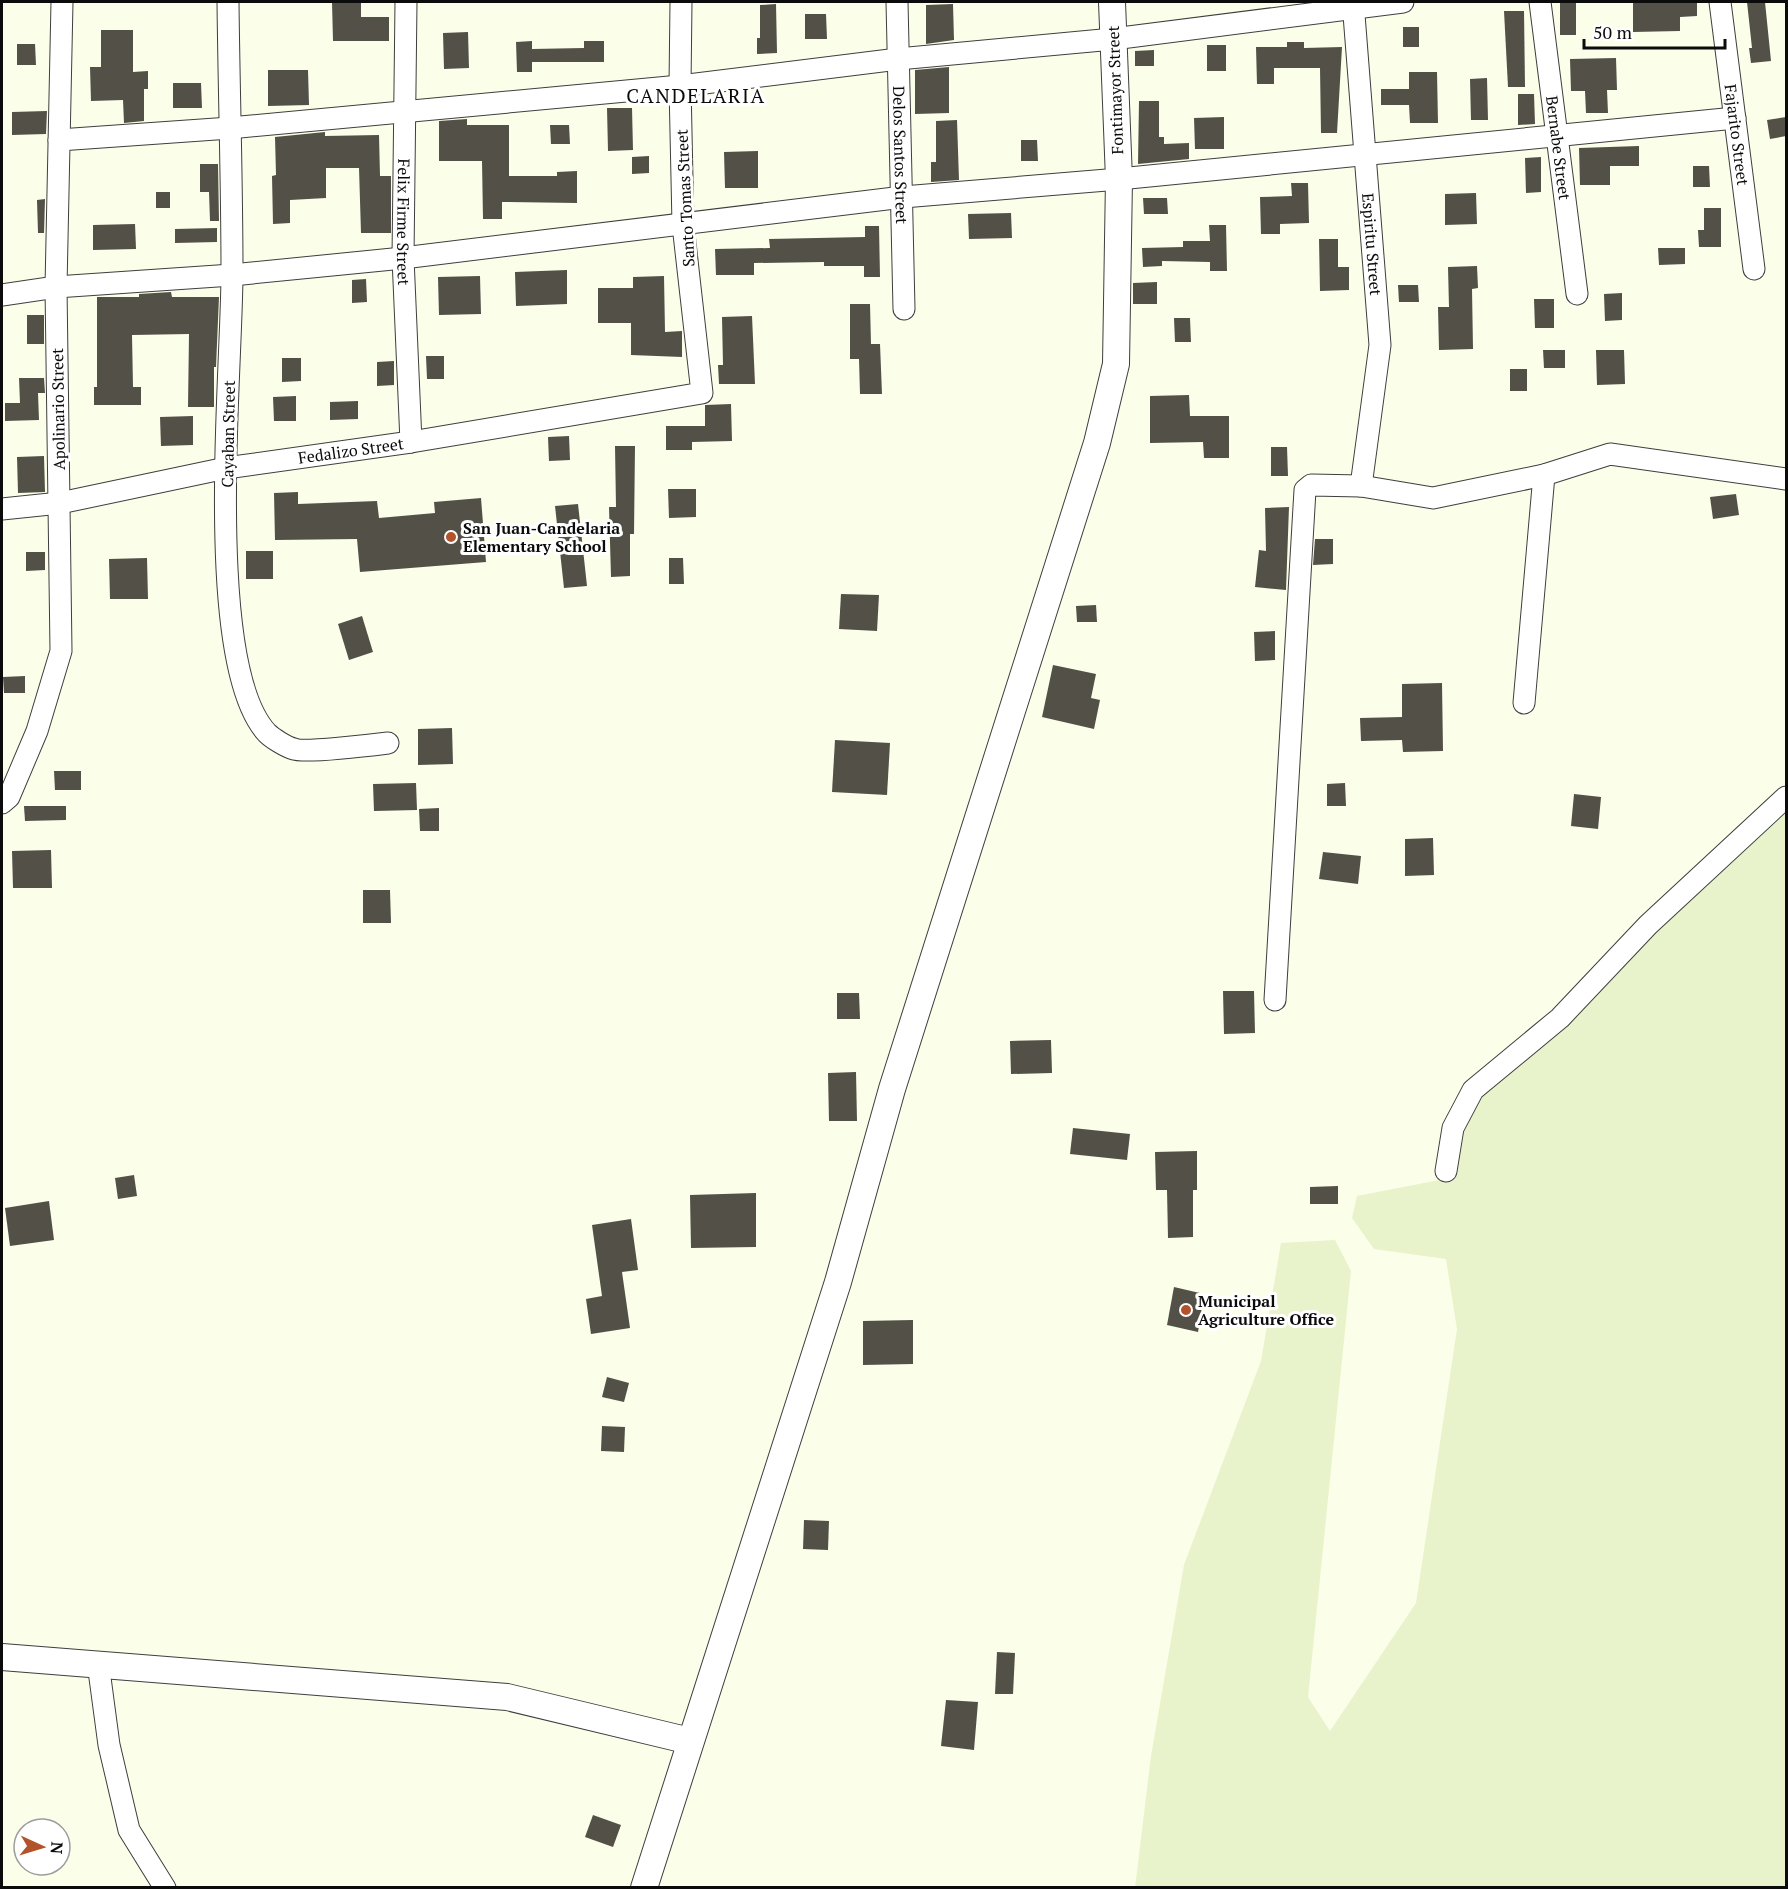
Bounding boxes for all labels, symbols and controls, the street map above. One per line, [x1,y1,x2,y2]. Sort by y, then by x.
scale bar [1584,12,1725,50]
text: 50 m [1593,20,1633,44]
street label: Fontimayor Street [1102,25,1128,155]
district label: CANDELARIA [626,82,766,109]
street label: Fajarito Street [1720,83,1754,187]
street label: Delos Santos Street [888,86,913,224]
street label: Bernabe Street [1541,94,1576,201]
street label: Santo Tomas Street [670,128,700,267]
street label: Felix Firme Street [392,158,415,286]
street label: Espiritu Street [1357,192,1387,296]
street label: Apolinario Street [46,348,70,470]
street label: Cayaban Street [216,380,240,488]
street label: Fedalizo Street [297,432,405,469]
place label: San Juan-Candelaria Elementary School [463,517,620,557]
marker: San Juan-Candelaria Elementary School [444,530,458,544]
place label: Municipal Agriculture Office [1198,1290,1335,1330]
marker: Municipal Agriculture Office [1179,1303,1193,1317]
north arrow [12,1817,72,1877]
text: N [46,1841,68,1855]

